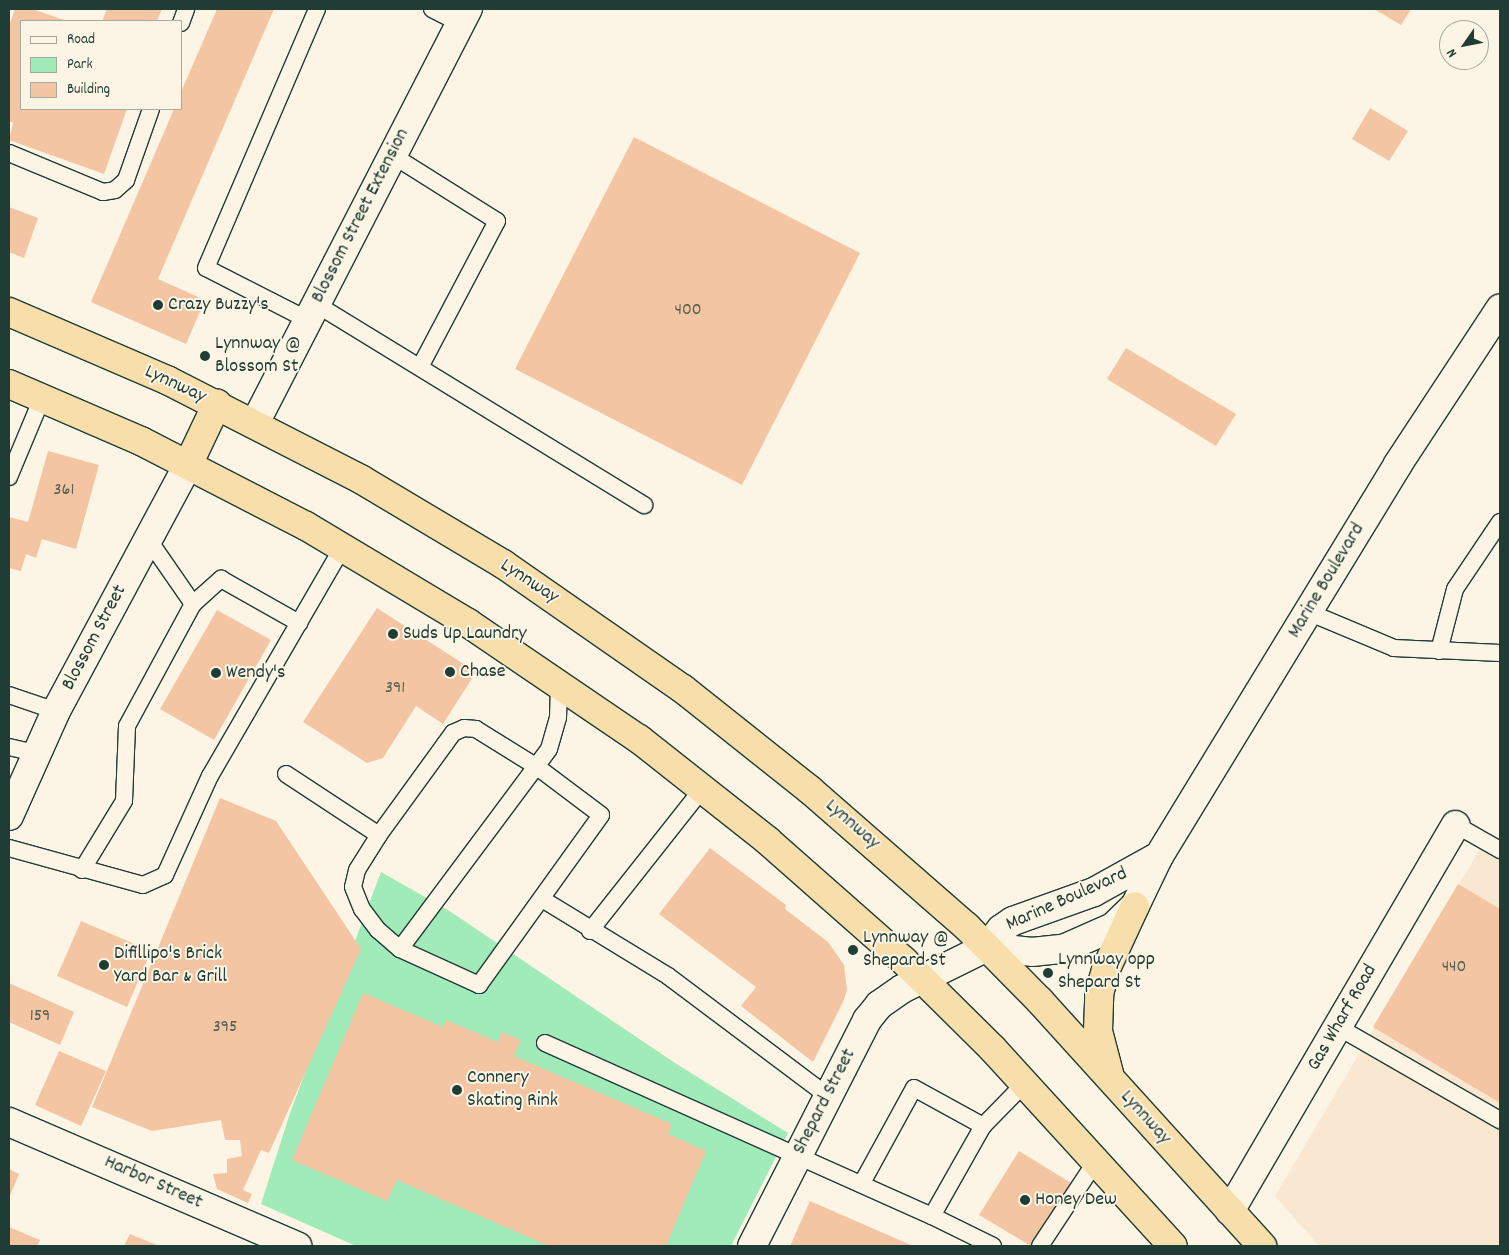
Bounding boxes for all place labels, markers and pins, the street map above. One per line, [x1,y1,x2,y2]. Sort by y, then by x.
place label: Crazy Buzzy's [168,293,269,317]
marker: Crazy Buzzy's [152,299,164,311]
place label: Lynnway @ Blossom St [215,332,301,379]
marker: Lynnway @ Blossom St [199,350,211,362]
place label: Suds Up Laundry [403,622,527,646]
marker: Suds Up Laundry [387,628,399,640]
place label: Chase [460,660,506,684]
place label: Wendy's [226,661,285,685]
marker: Chase [444,666,456,678]
marker: Wendy's [210,667,222,679]
place label: Lynnway @ Shepard St [863,926,949,973]
place label: Difillipo's Brick Yard Bar & Grill [114,942,227,989]
marker: Lynnway @ Shepard St [847,944,859,956]
place label: Lynnway opp Shepard St [1058,949,1155,996]
marker: Difillipo's Brick Yard Bar & Grill [98,959,110,971]
marker: Lynnway opp Shepard St [1042,967,1054,979]
place label: Connery Skating Rink [467,1066,558,1113]
marker: Connery Skating Rink [451,1084,463,1096]
place label: Honey Dew [1035,1188,1117,1212]
marker: Honey Dew [1019,1194,1031,1206]

